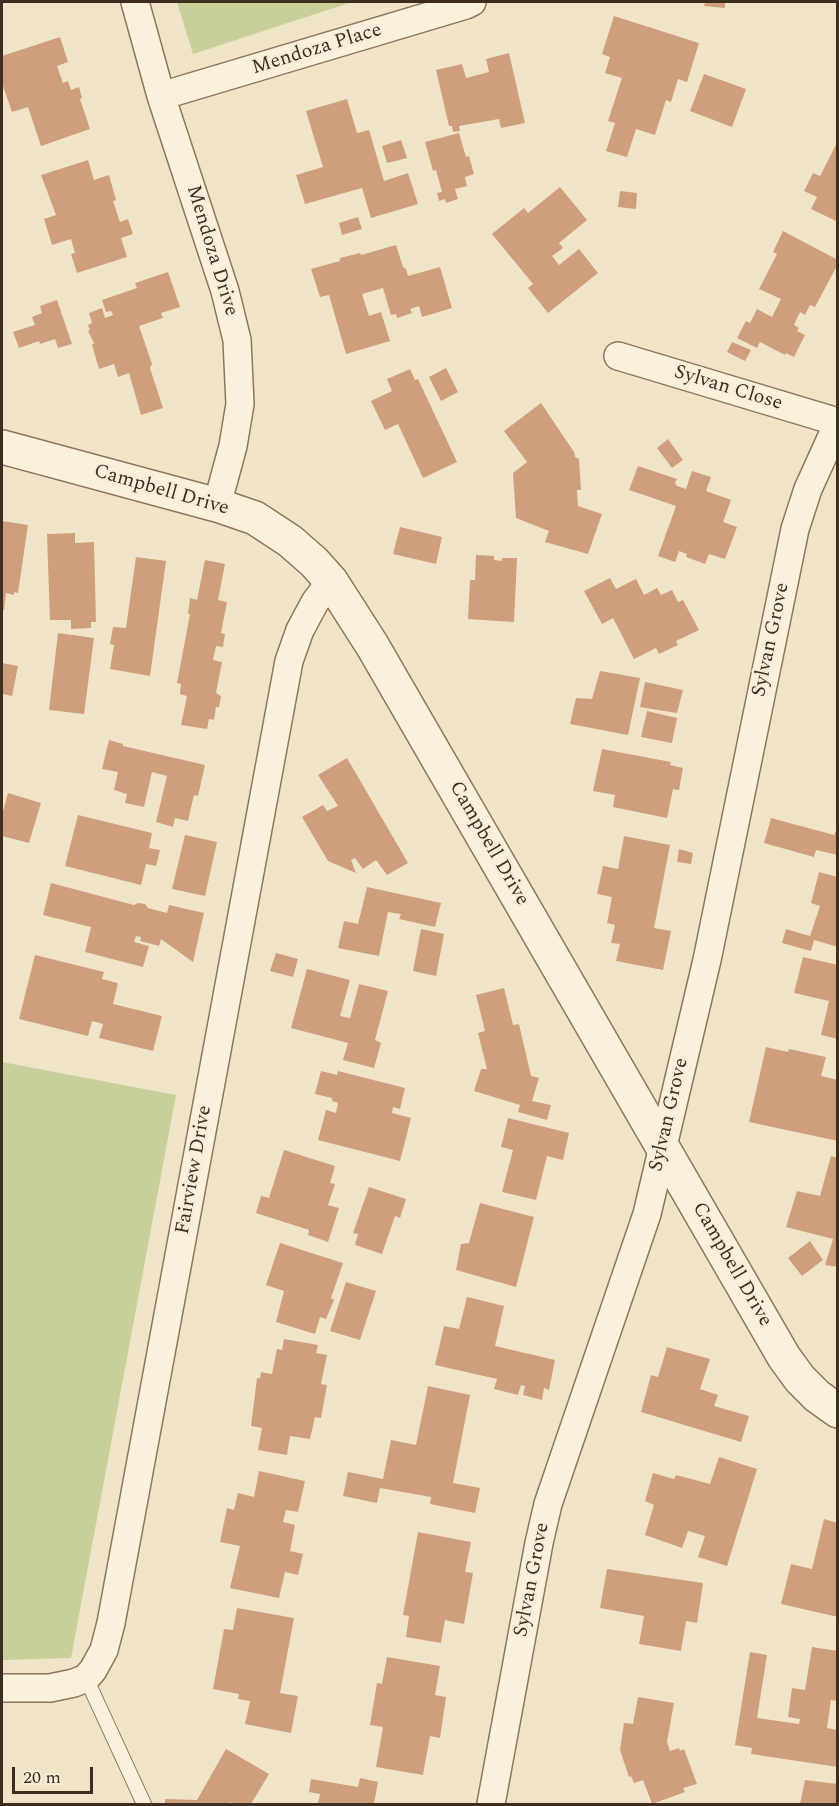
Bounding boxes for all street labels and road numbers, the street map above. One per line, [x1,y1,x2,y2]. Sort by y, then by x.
street label: Mendoza Place [249,19,385,81]
street label: Mendoza Drive [180,183,242,319]
street label: Sylvan Close [671,361,785,417]
street label: Campbell Drive [91,460,231,522]
street label: Sylvan Grove [748,581,796,699]
street label: Campbell Drive [443,778,533,910]
street label: Sylvan Grove [645,1056,695,1174]
street label: Fairview Drive [172,1104,218,1236]
street label: Campbell Drive [686,1199,776,1331]
street label: Sylvan Grove [510,1521,556,1639]

